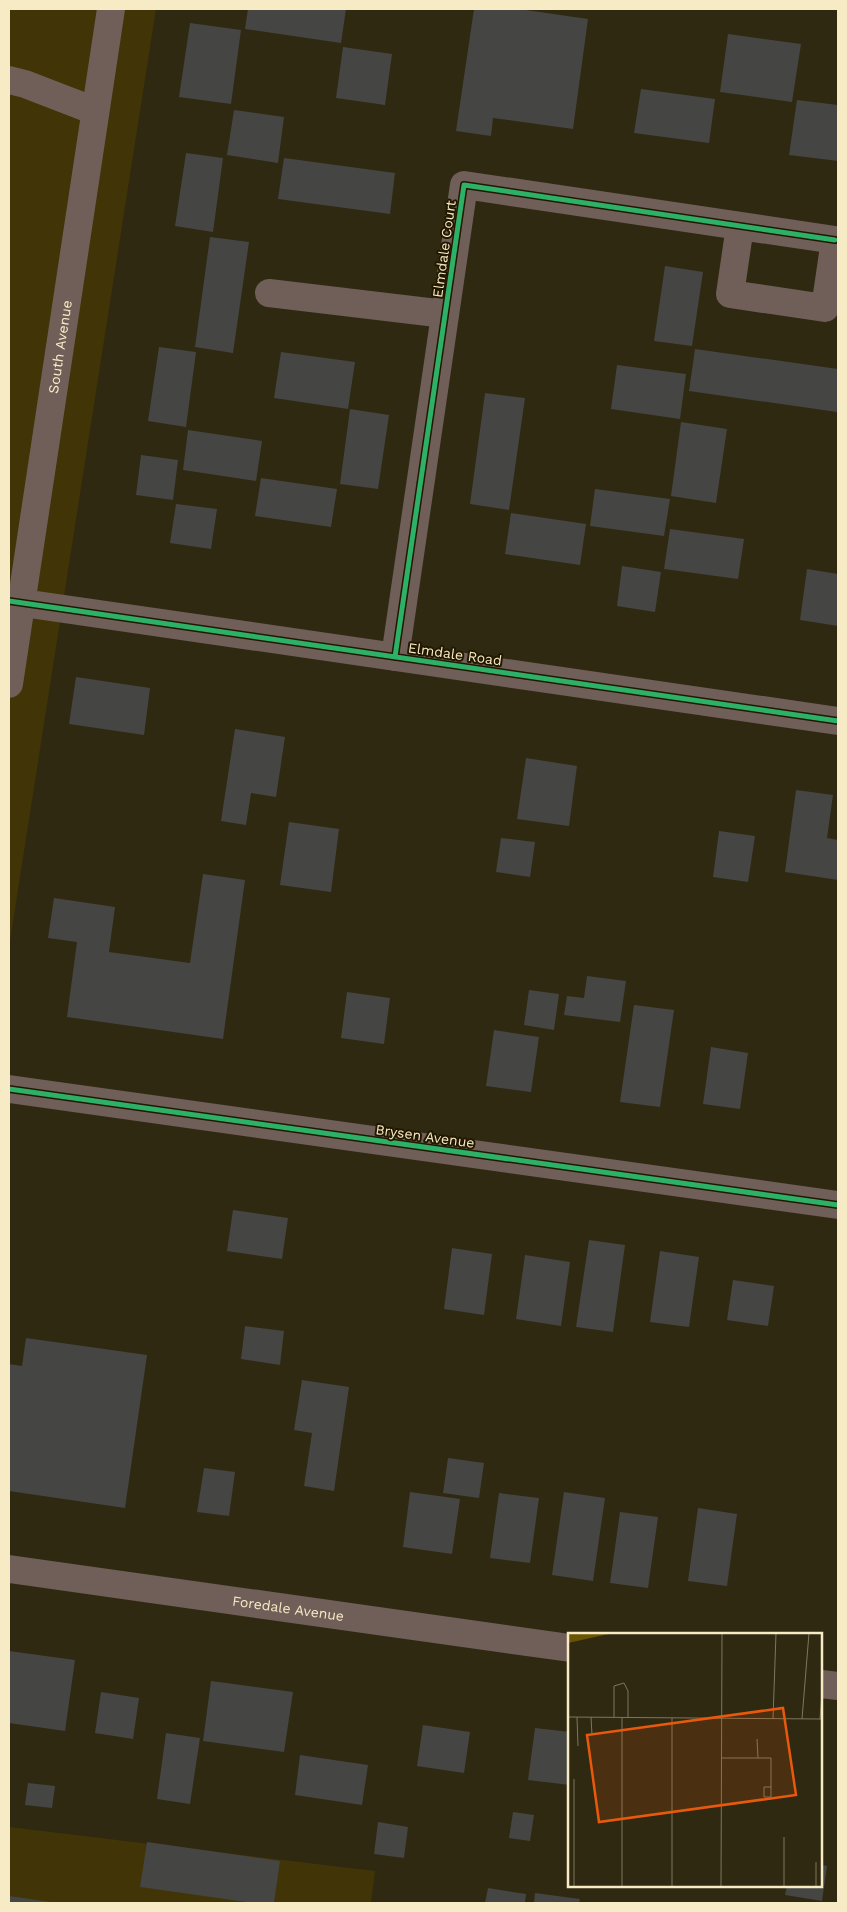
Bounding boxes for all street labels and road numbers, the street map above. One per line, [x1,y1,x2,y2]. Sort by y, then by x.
street label: Elmdale Court [429,199,459,299]
street label: South Avenue [45,299,75,395]
street label: Elmdale Road [407,639,503,669]
street label: Brysen Avenue [374,1121,476,1151]
street label: Foredale Avenue [231,1593,345,1624]

